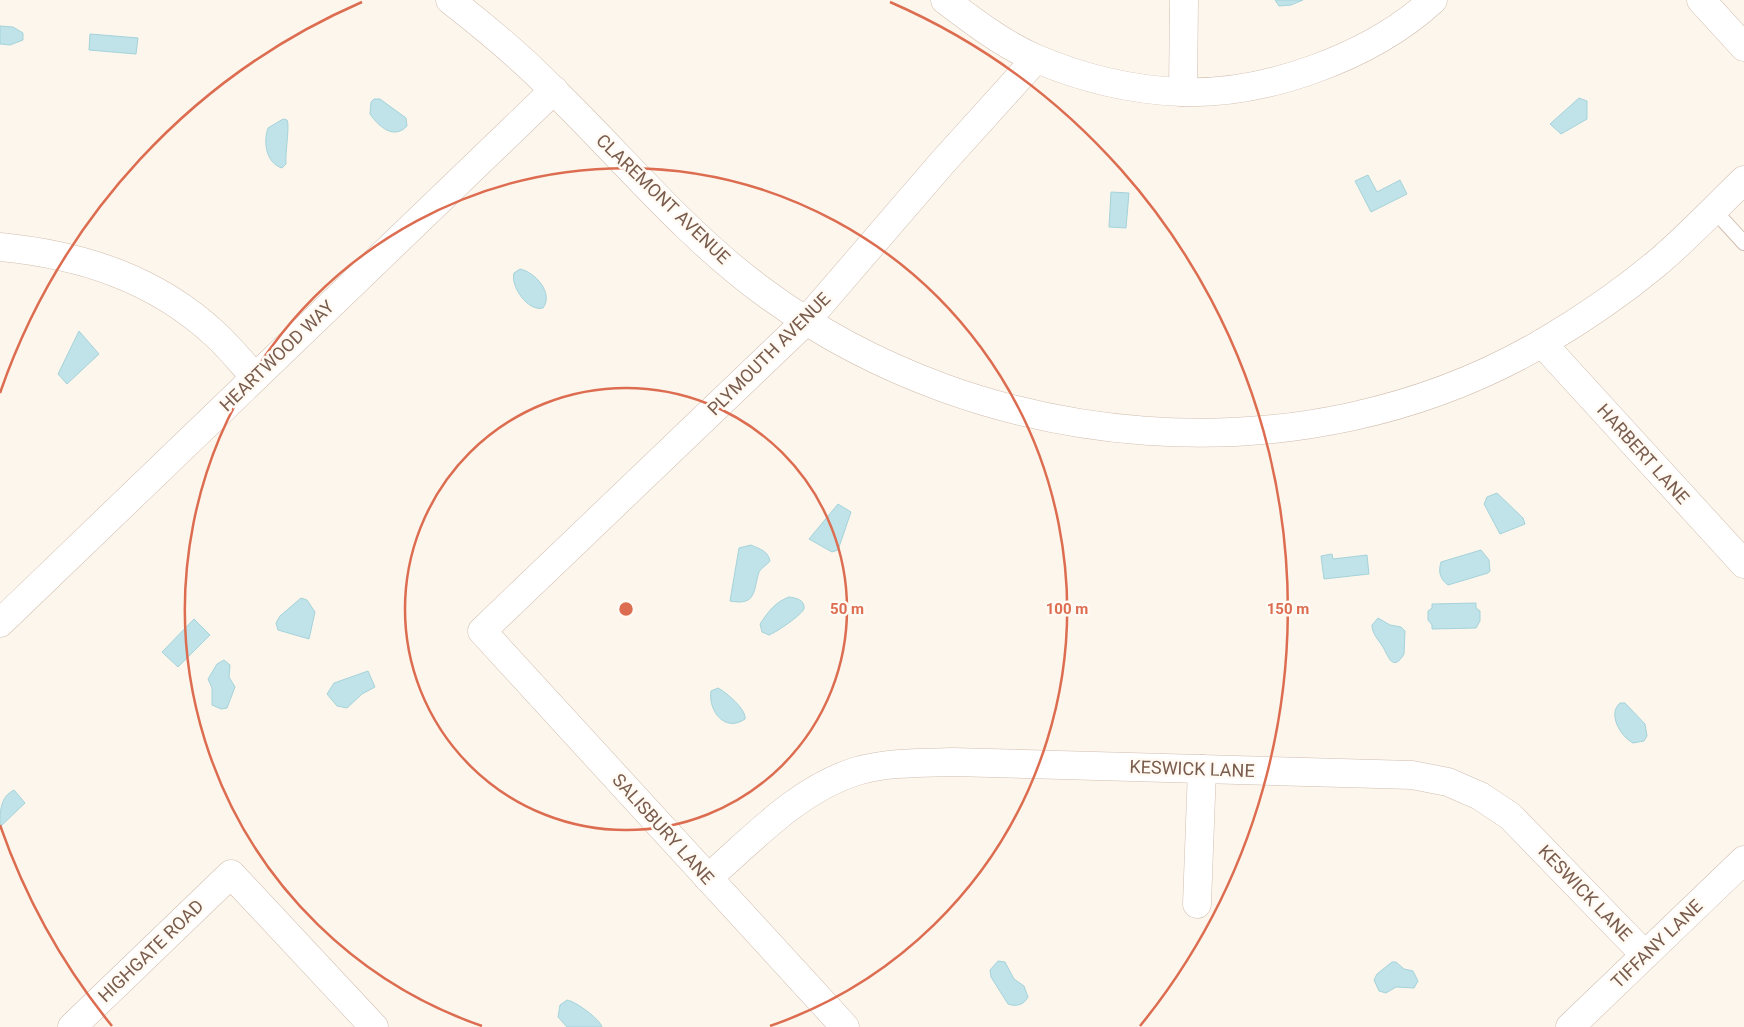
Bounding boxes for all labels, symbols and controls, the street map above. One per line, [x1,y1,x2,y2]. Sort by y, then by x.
street label: CLAREMONT AVENUE [592,129,735,268]
street label: PLYMOUTH AVENUE [703,288,834,419]
street label: HEARTWOOD WAY [215,296,338,415]
street label: HARBERT LANE [1593,399,1694,508]
centre of rings [617,600,635,618]
text: 50 m [830,600,864,618]
text: 100 m [1046,600,1088,618]
text: 150 m [1267,600,1309,618]
street label: KESWICK LANE [1129,756,1255,781]
street label: SALISBURY LANE [608,769,718,888]
street label: KESWICK LANE [1534,840,1636,945]
street label: HIGHGATE ROAD [94,895,208,1006]
street label: TIFFANY LANE [1607,895,1707,992]

